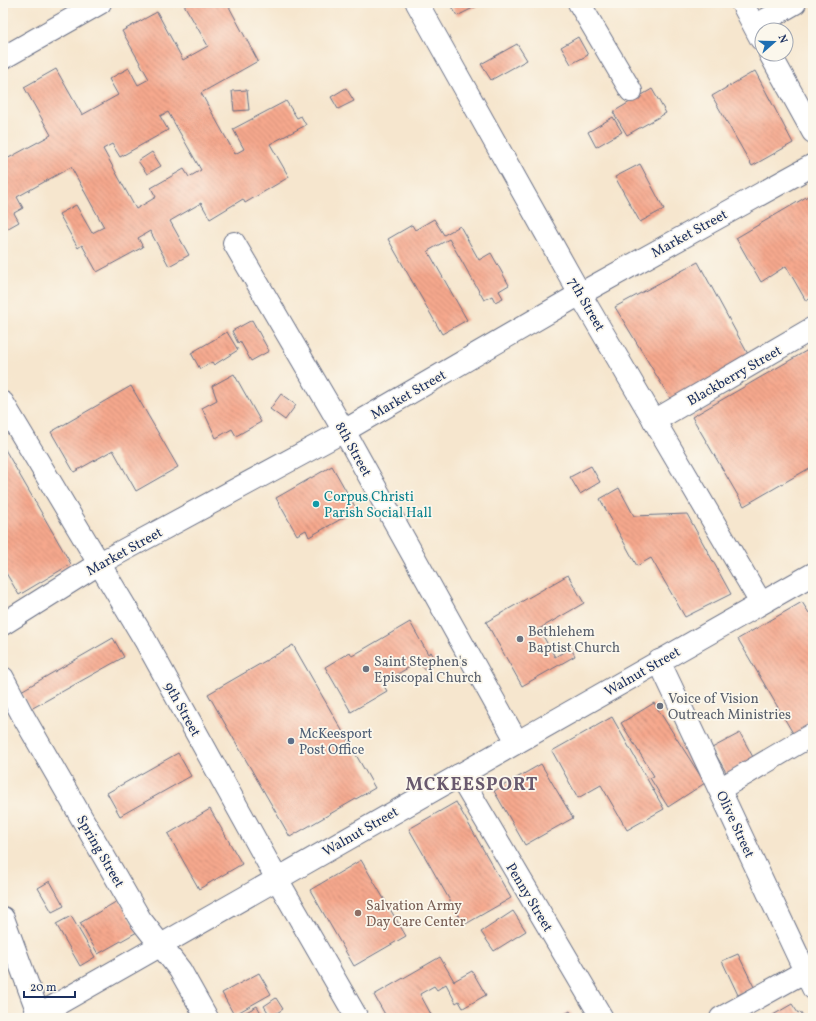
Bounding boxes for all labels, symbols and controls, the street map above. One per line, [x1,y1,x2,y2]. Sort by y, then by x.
north arrow [754,22,794,62]
text: N [774,33,790,45]
street label: Market Street [648,206,731,263]
street label: 7th Street [563,274,609,335]
street label: Blackberry Street [684,342,786,411]
street label: Market Street [367,366,450,425]
street label: 8th Street [330,419,376,481]
place label: Corpus Christi Parish Social Hall [324,488,432,523]
marker: Corpus Christi Parish Social Hall [311,499,321,509]
street label: Market Street [83,524,166,581]
place label: Bethlehem Baptist Church [528,623,620,658]
marker: Bethlehem Baptist Church [515,634,525,644]
street label: Walnut Street [601,643,684,702]
place label: Saint Stephen's Episcopal Church [374,653,482,688]
marker: Saint Stephen's Episcopal Church [361,664,371,674]
street label: 9th Street [159,679,205,741]
place label: Voice of Vision Outreach Ministries [668,690,791,725]
marker: Voice of Vision Outreach Ministries [655,701,665,711]
place label: McKeesport Post Office [299,725,373,760]
marker: McKeesport Post Office [286,736,296,746]
district label: MCKEESPORT [406,773,538,798]
street label: Olive Street [711,788,759,861]
street label: Walnut Street [319,803,402,862]
street label: Spring Street [71,812,128,892]
street label: Penny Street [501,860,557,936]
place label: Salvation Army Day Care Center [366,897,466,932]
marker: Salvation Army Day Care Center [353,908,363,918]
scale bar [24,973,75,999]
text: 20 m [30,980,57,996]

